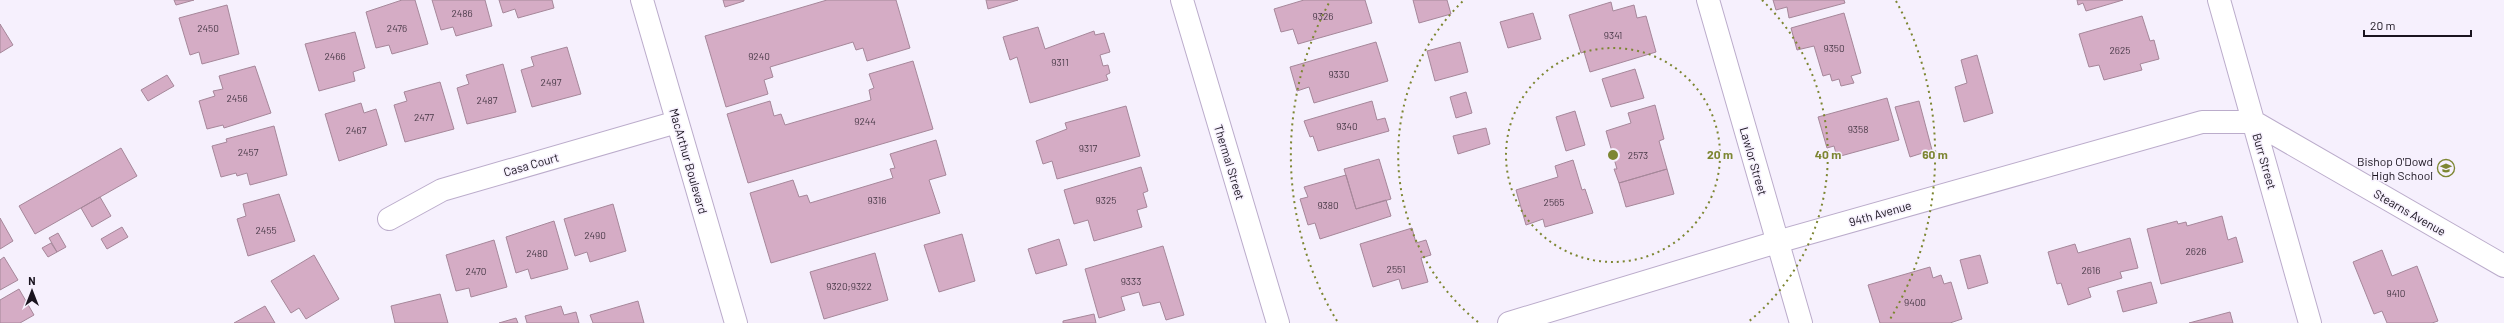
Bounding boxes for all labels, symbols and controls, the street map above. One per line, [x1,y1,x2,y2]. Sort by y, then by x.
house number: 2486 [451,7,473,19]
house number: 9326 [1313,10,1333,22]
scale bar [2364,12,2471,38]
text: 20 m [2370,18,2396,32]
house number: 2450 [197,22,219,34]
house number: 2476 [387,22,407,34]
house number: 9341 [1604,29,1622,41]
house number: 9350 [1823,42,1845,54]
house number: 2625 [2109,44,2131,56]
house number: 2466 [324,50,346,62]
house number: 9240 [748,50,770,62]
house number: 9311 [1051,56,1069,68]
house number: 9330 [1328,68,1350,80]
house number: 2497 [541,76,562,88]
house number: 2456 [226,92,248,104]
house number: 2487 [477,94,498,106]
street label: MacArthur Boulevard [667,107,711,215]
house number: 2477 [414,111,434,123]
house number: 9244 [854,115,876,127]
house number: 9340 [1336,120,1358,132]
street label: Thermal Street [1212,123,1248,201]
house number: 9358 [1848,123,1868,135]
house number: 2467 [346,124,367,136]
street label: Lawlor Street [1738,125,1770,197]
street label: Burr Street [2250,131,2280,191]
house number: 9317 [1079,142,1098,154]
house number: 2457 [238,146,259,158]
text: 20 m [1707,147,1733,161]
text: 40 m [1815,147,1841,161]
text: 60 m [1922,147,1948,161]
centre of rings [1606,148,1620,162]
street label: Casa Court [502,149,560,179]
house number: 2573 [1628,149,1648,161]
place label: Bishop O'Dowd High School [2357,154,2433,182]
school or university icon: Bishop O'Dowd High School [2436,158,2456,178]
street label: Stearns Avenue [2372,186,2448,238]
house number: 9316 [868,194,886,206]
house number: 9325 [1096,194,1116,206]
house number: 2565 [1544,196,1564,208]
street label: 94th Avenue [1847,197,1913,229]
house number: 9380 [1317,199,1339,211]
house number: 2455 [255,224,277,236]
house number: 2490 [584,229,606,241]
house number: 2626 [2185,245,2207,257]
house number: 2480 [526,247,548,259]
house number: 2551 [1387,263,1405,275]
house number: 2616 [2082,264,2100,276]
house number: 2470 [466,265,486,277]
north arrow [12,271,52,311]
text: N [28,274,36,287]
house number: 9333 [1121,275,1141,287]
house number: 9320;9322 [826,280,872,292]
house number: 9410 [2387,287,2405,299]
house number: 9400 [1904,296,1926,308]

